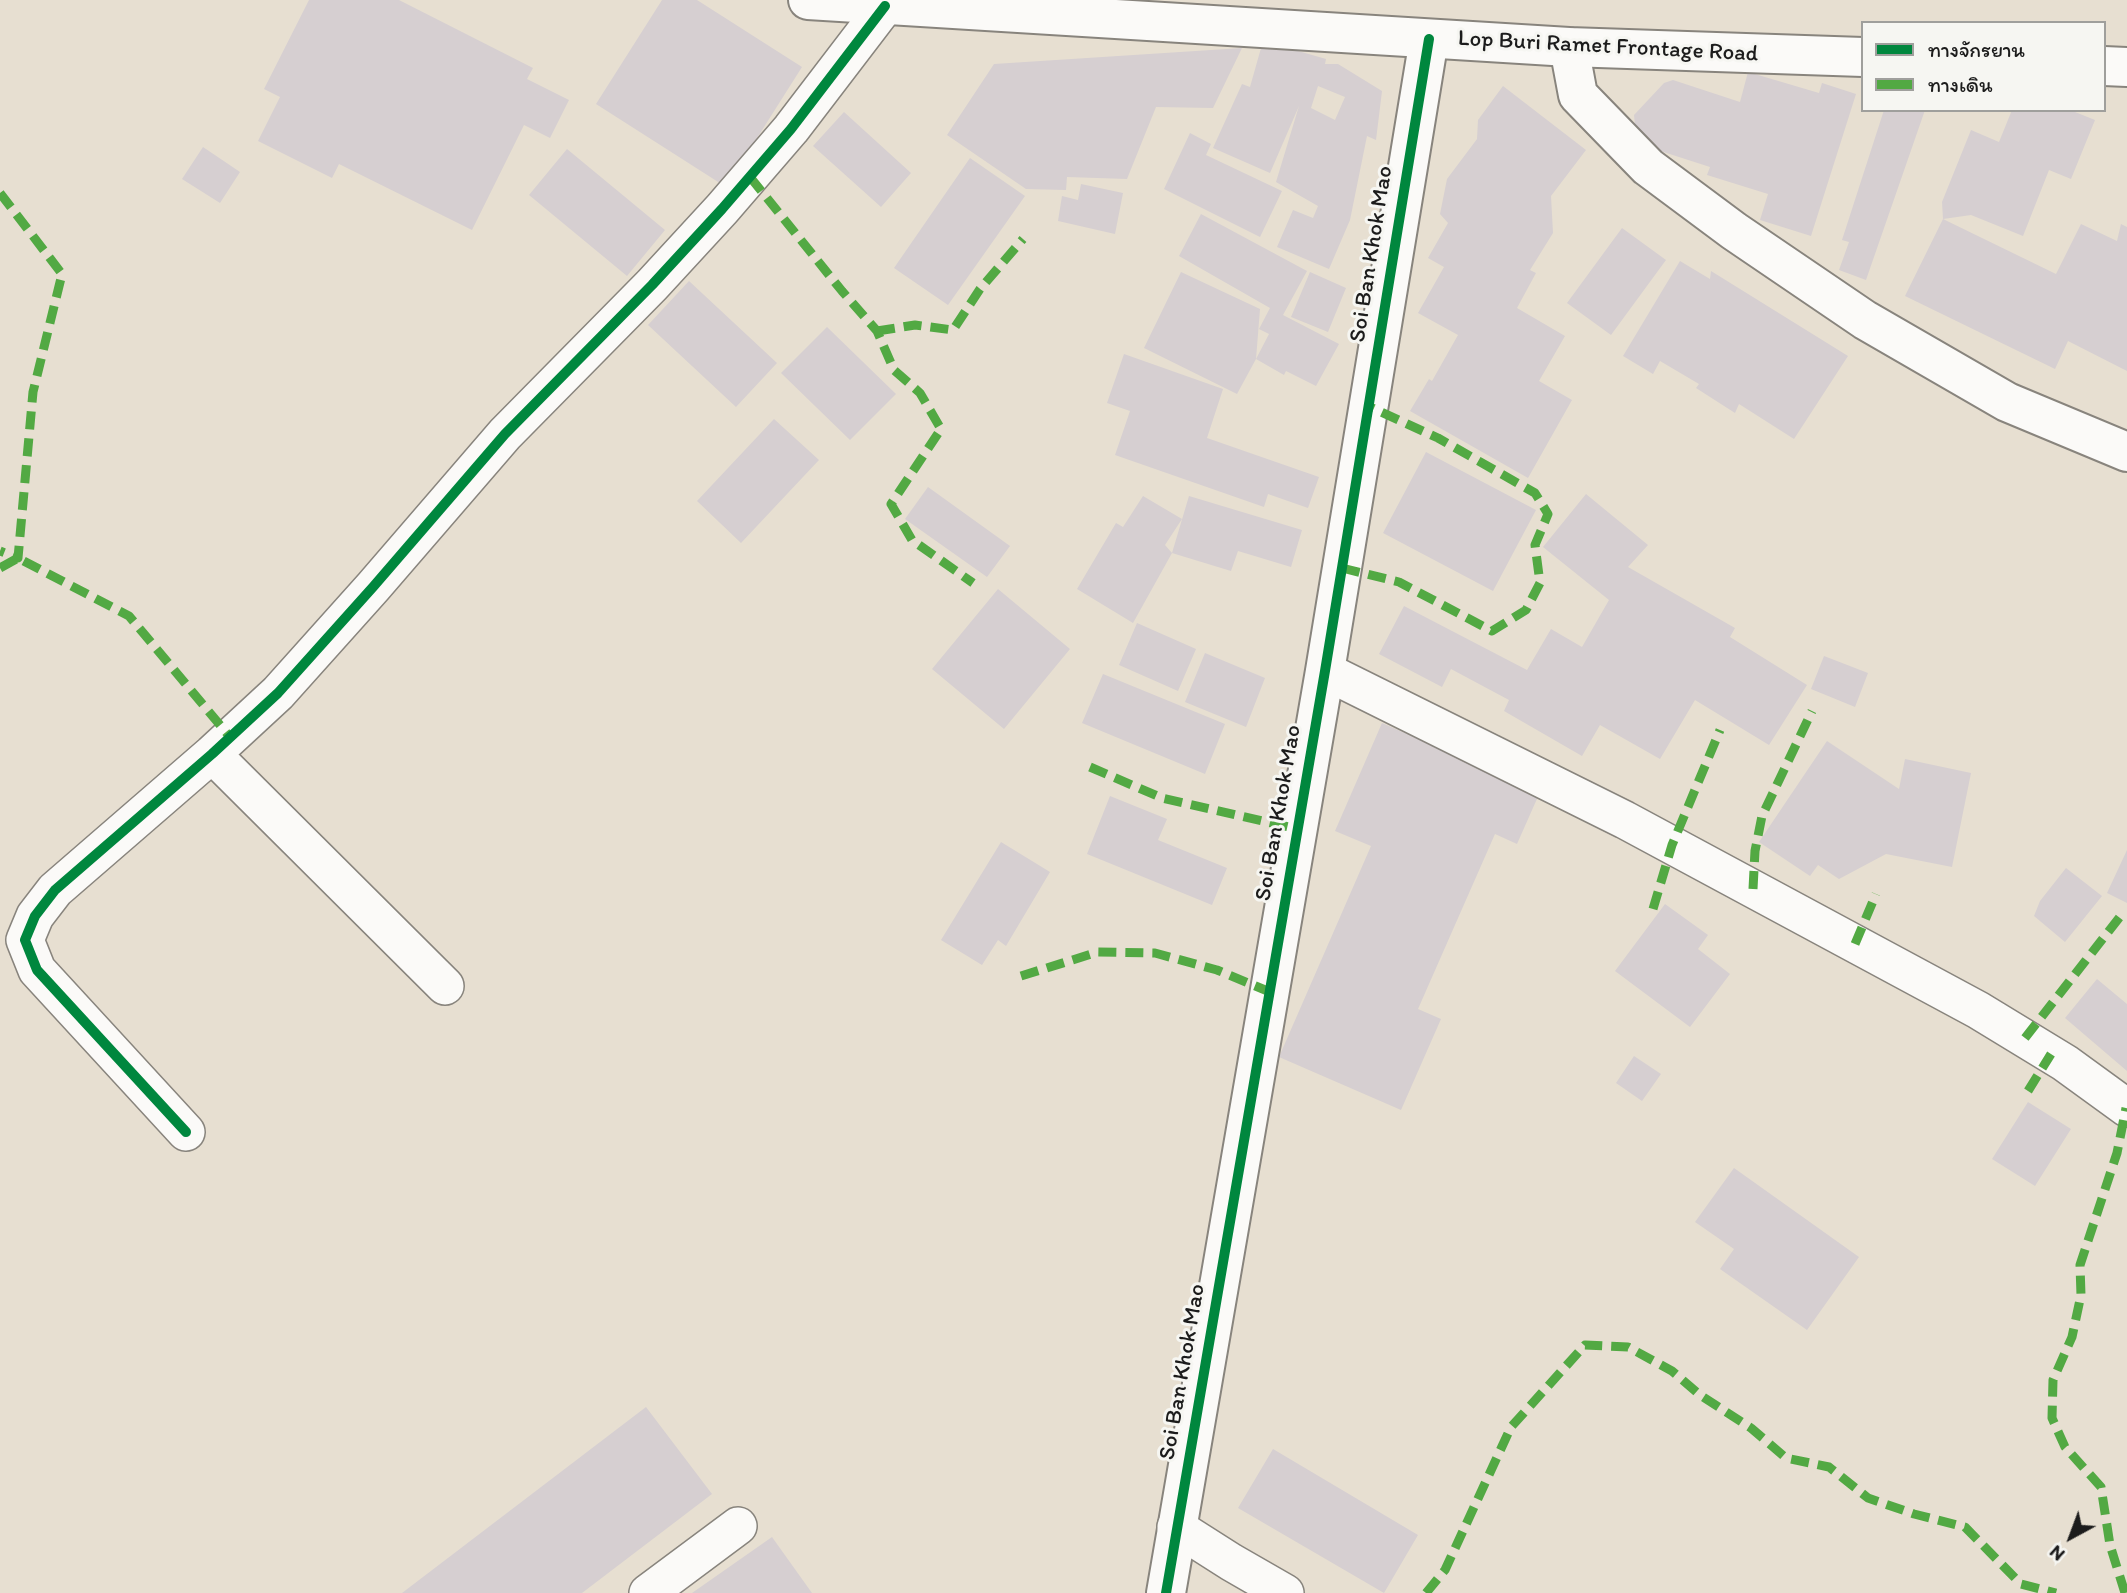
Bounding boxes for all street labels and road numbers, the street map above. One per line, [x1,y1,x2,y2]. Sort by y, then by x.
street label: Lop Buri Ramet Frontage Road [1457,25,1759,69]
street label: Soi Ban Khok Mao [1344,164,1400,344]
street label: Soi Ban Khok Mao [1250,723,1308,903]
street label: Soi Ban Khok Mao [1154,1282,1212,1462]

